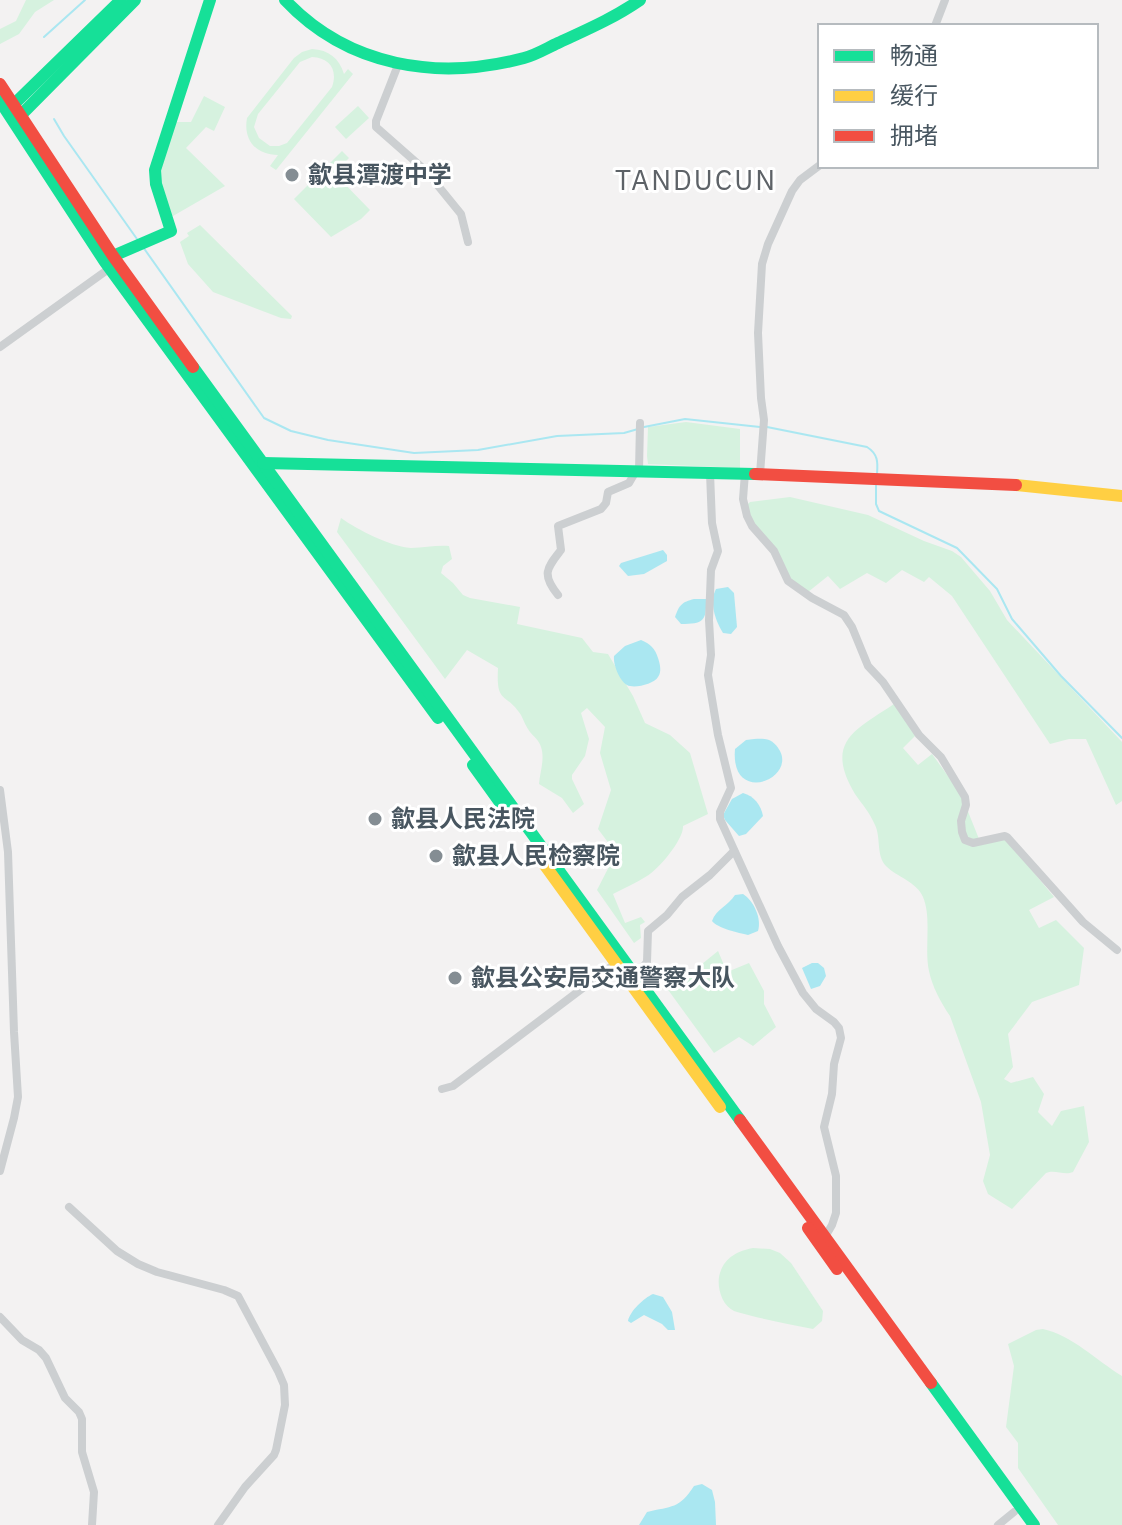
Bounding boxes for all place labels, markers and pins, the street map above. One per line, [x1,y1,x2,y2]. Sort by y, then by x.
place label: 歙县潭渡中学 [308,158,452,190]
marker: 歙县潭渡中学 [283,166,301,184]
place label: 歙县人民法院 [391,802,535,834]
marker: 歙县人民法院 [366,810,384,828]
place label: 歙县人民检察院 [452,839,620,871]
marker: 歙县人民检察院 [427,847,445,865]
place label: 歙县公安局交通警察大队 [471,961,735,993]
marker: 歙县公安局交通警察大队 [446,969,464,987]

